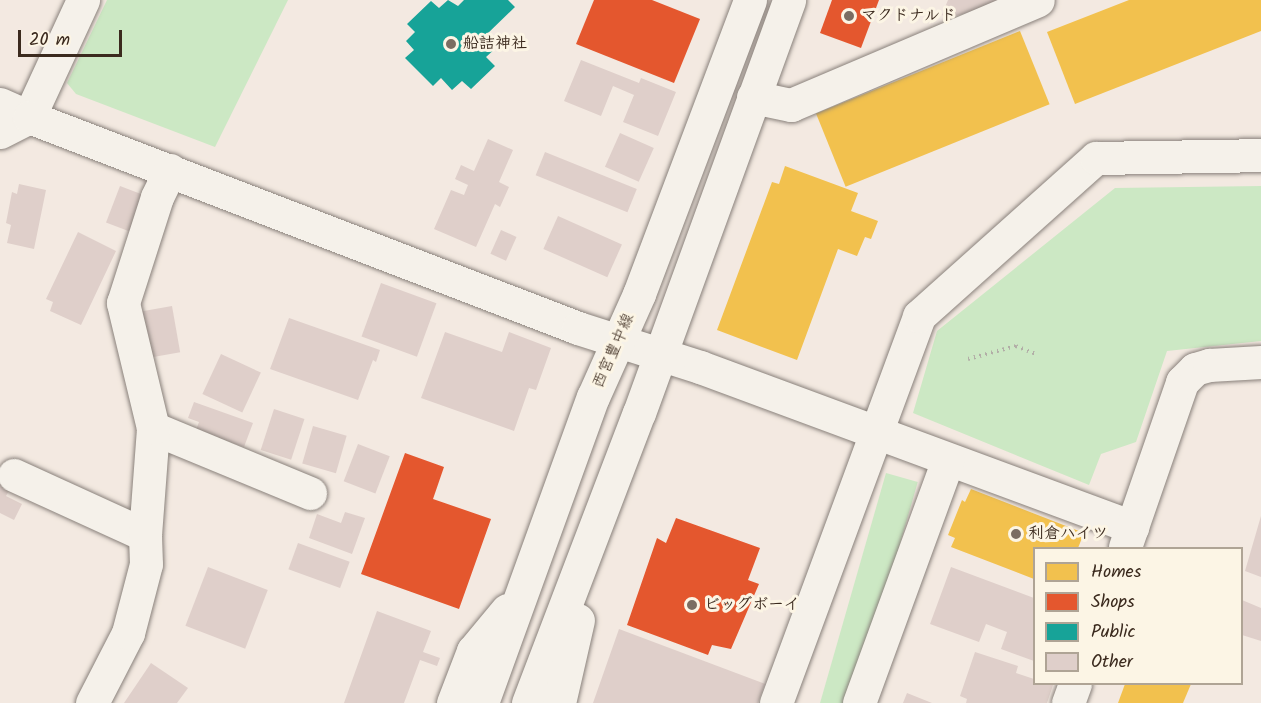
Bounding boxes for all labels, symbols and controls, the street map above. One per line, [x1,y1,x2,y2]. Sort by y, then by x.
place label: マクドナルド [861,6,957,26]
marker: マクドナルド [842,9,856,23]
scale bar [21,18,124,56]
text: 20 m [29,26,70,55]
place label: 船詰神社 [463,34,527,54]
marker: 船詰神社 [444,37,458,51]
street label: 西宮豊中線 [589,311,639,391]
place label: 利倉ハイツ [1028,524,1108,544]
marker: 利倉ハイツ [1009,527,1023,541]
legend [1033,547,1243,685]
text: Homes [1091,558,1141,587]
text: Shops [1091,588,1135,617]
place label: ビッグボーイ [704,595,800,615]
marker: ビッグボーイ [685,598,699,612]
text: Public [1091,618,1136,647]
text: Other [1091,648,1133,677]

